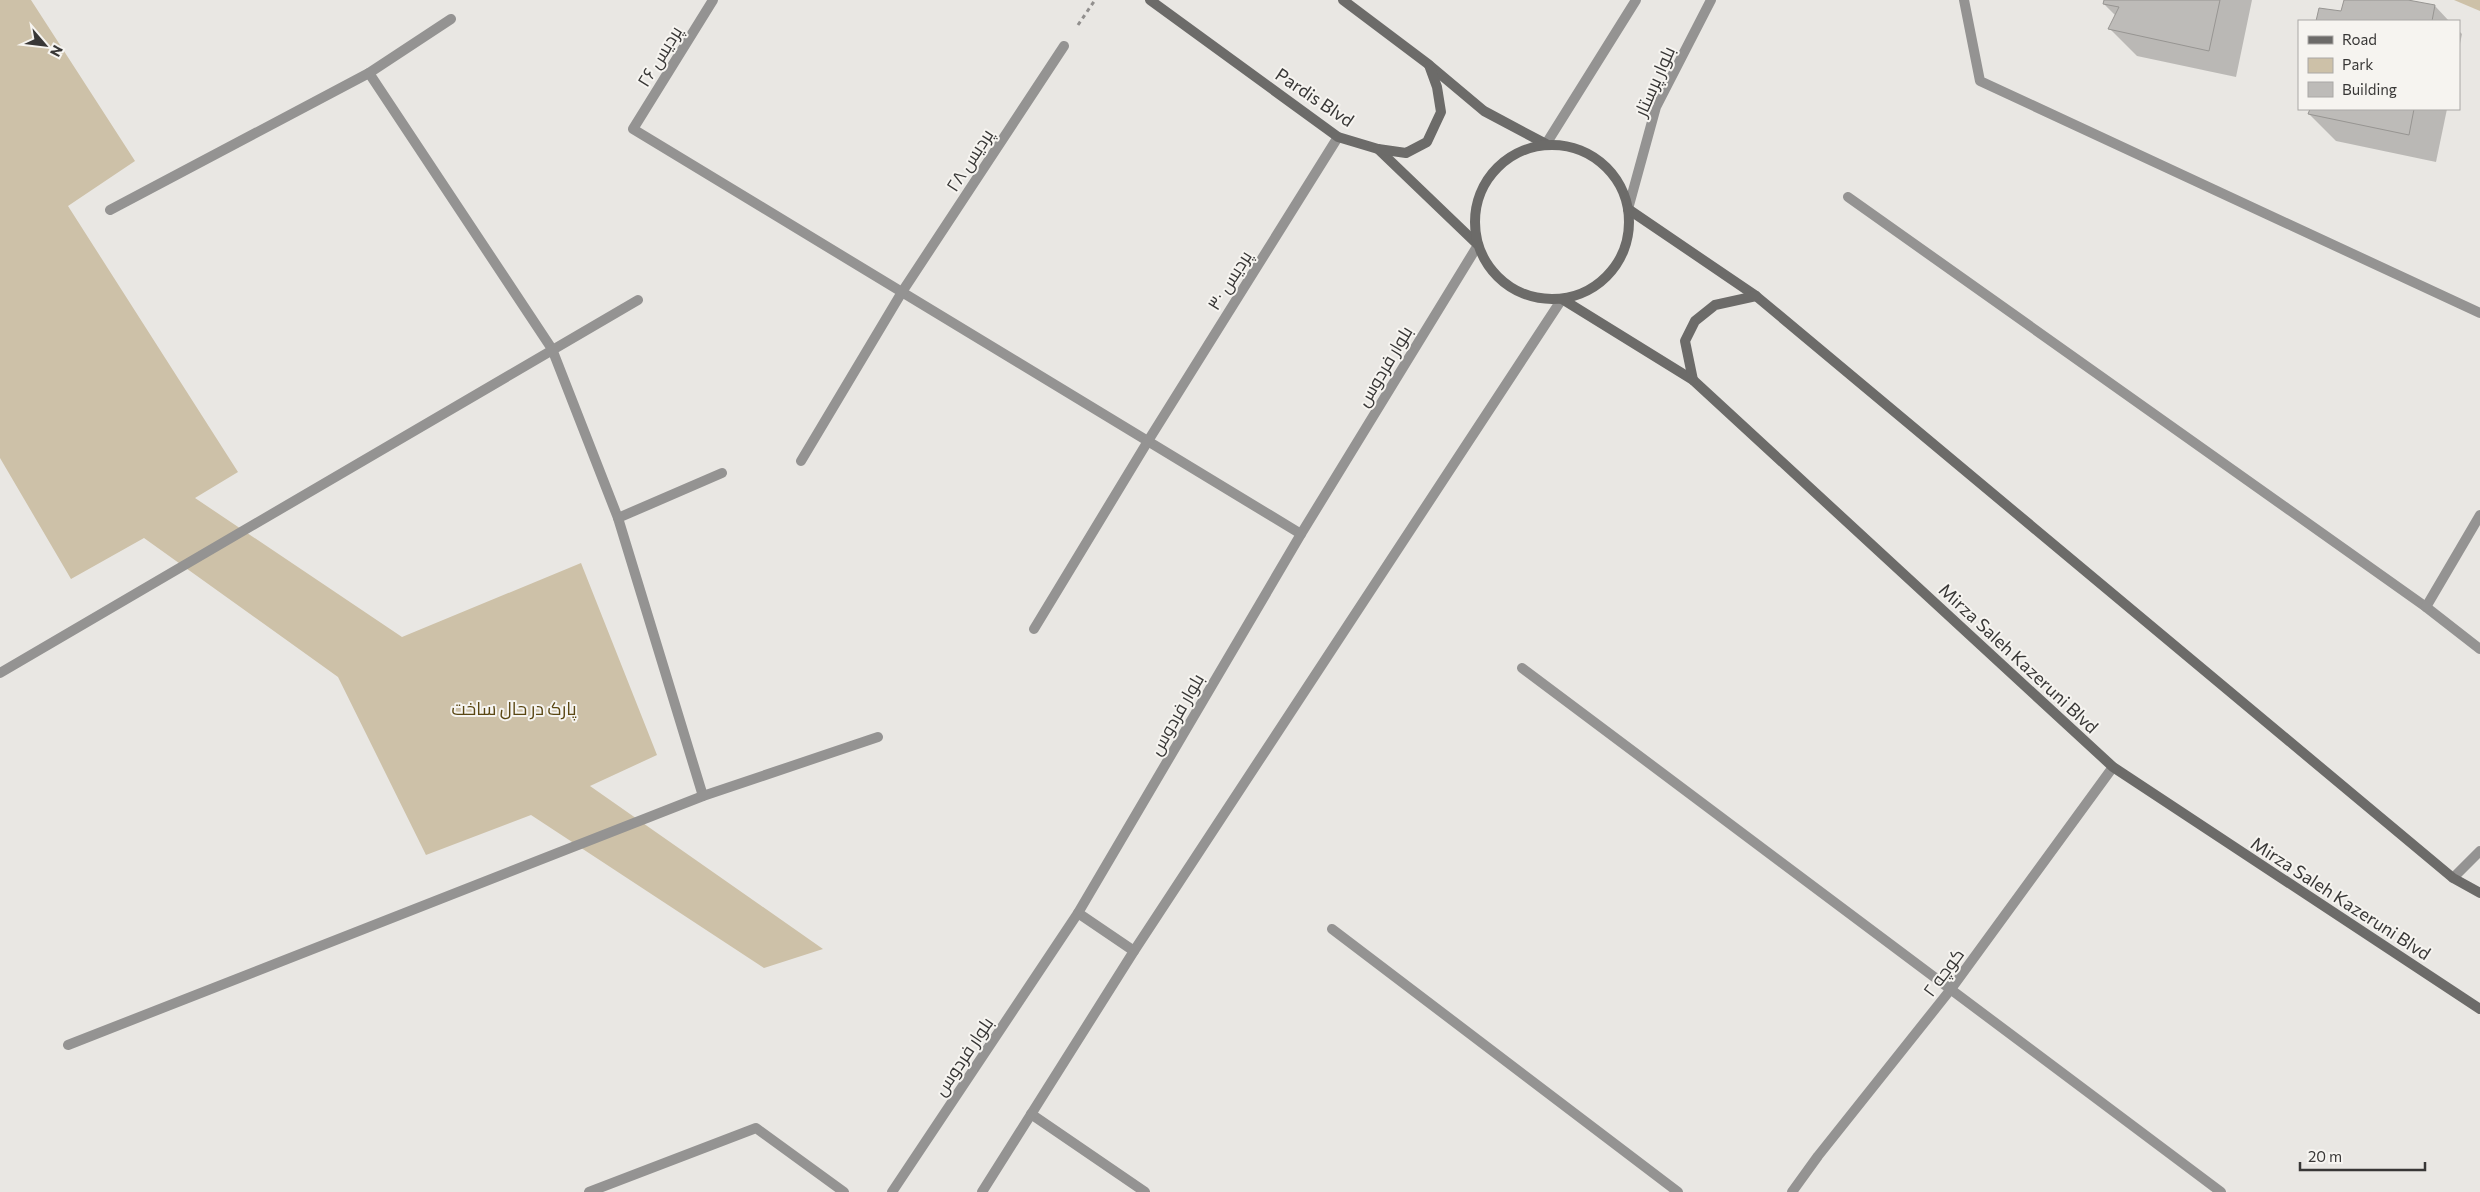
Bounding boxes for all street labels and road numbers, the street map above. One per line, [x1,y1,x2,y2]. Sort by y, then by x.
street label: پردیس ۲۶ [632,21,688,92]
street label: بلوار پرستار [1628,43,1681,121]
street label: Pardis Blvd [1272,63,1358,131]
street label: پردیس ۲۸ [941,124,999,197]
street label: پردیس ۳۰ [1202,246,1258,315]
street label: بلوار فردوس [1351,322,1418,411]
street label: Mirza Saleh Kazeruni Blvd [1935,578,2103,738]
street label: بلوار فردوس [1144,669,1209,759]
street label: Mirza Saleh Kazeruni Blvd [2247,832,2435,964]
street label: کوچه ۲ [1918,943,1970,1002]
street label: بلوار فردوس [929,1012,998,1100]

